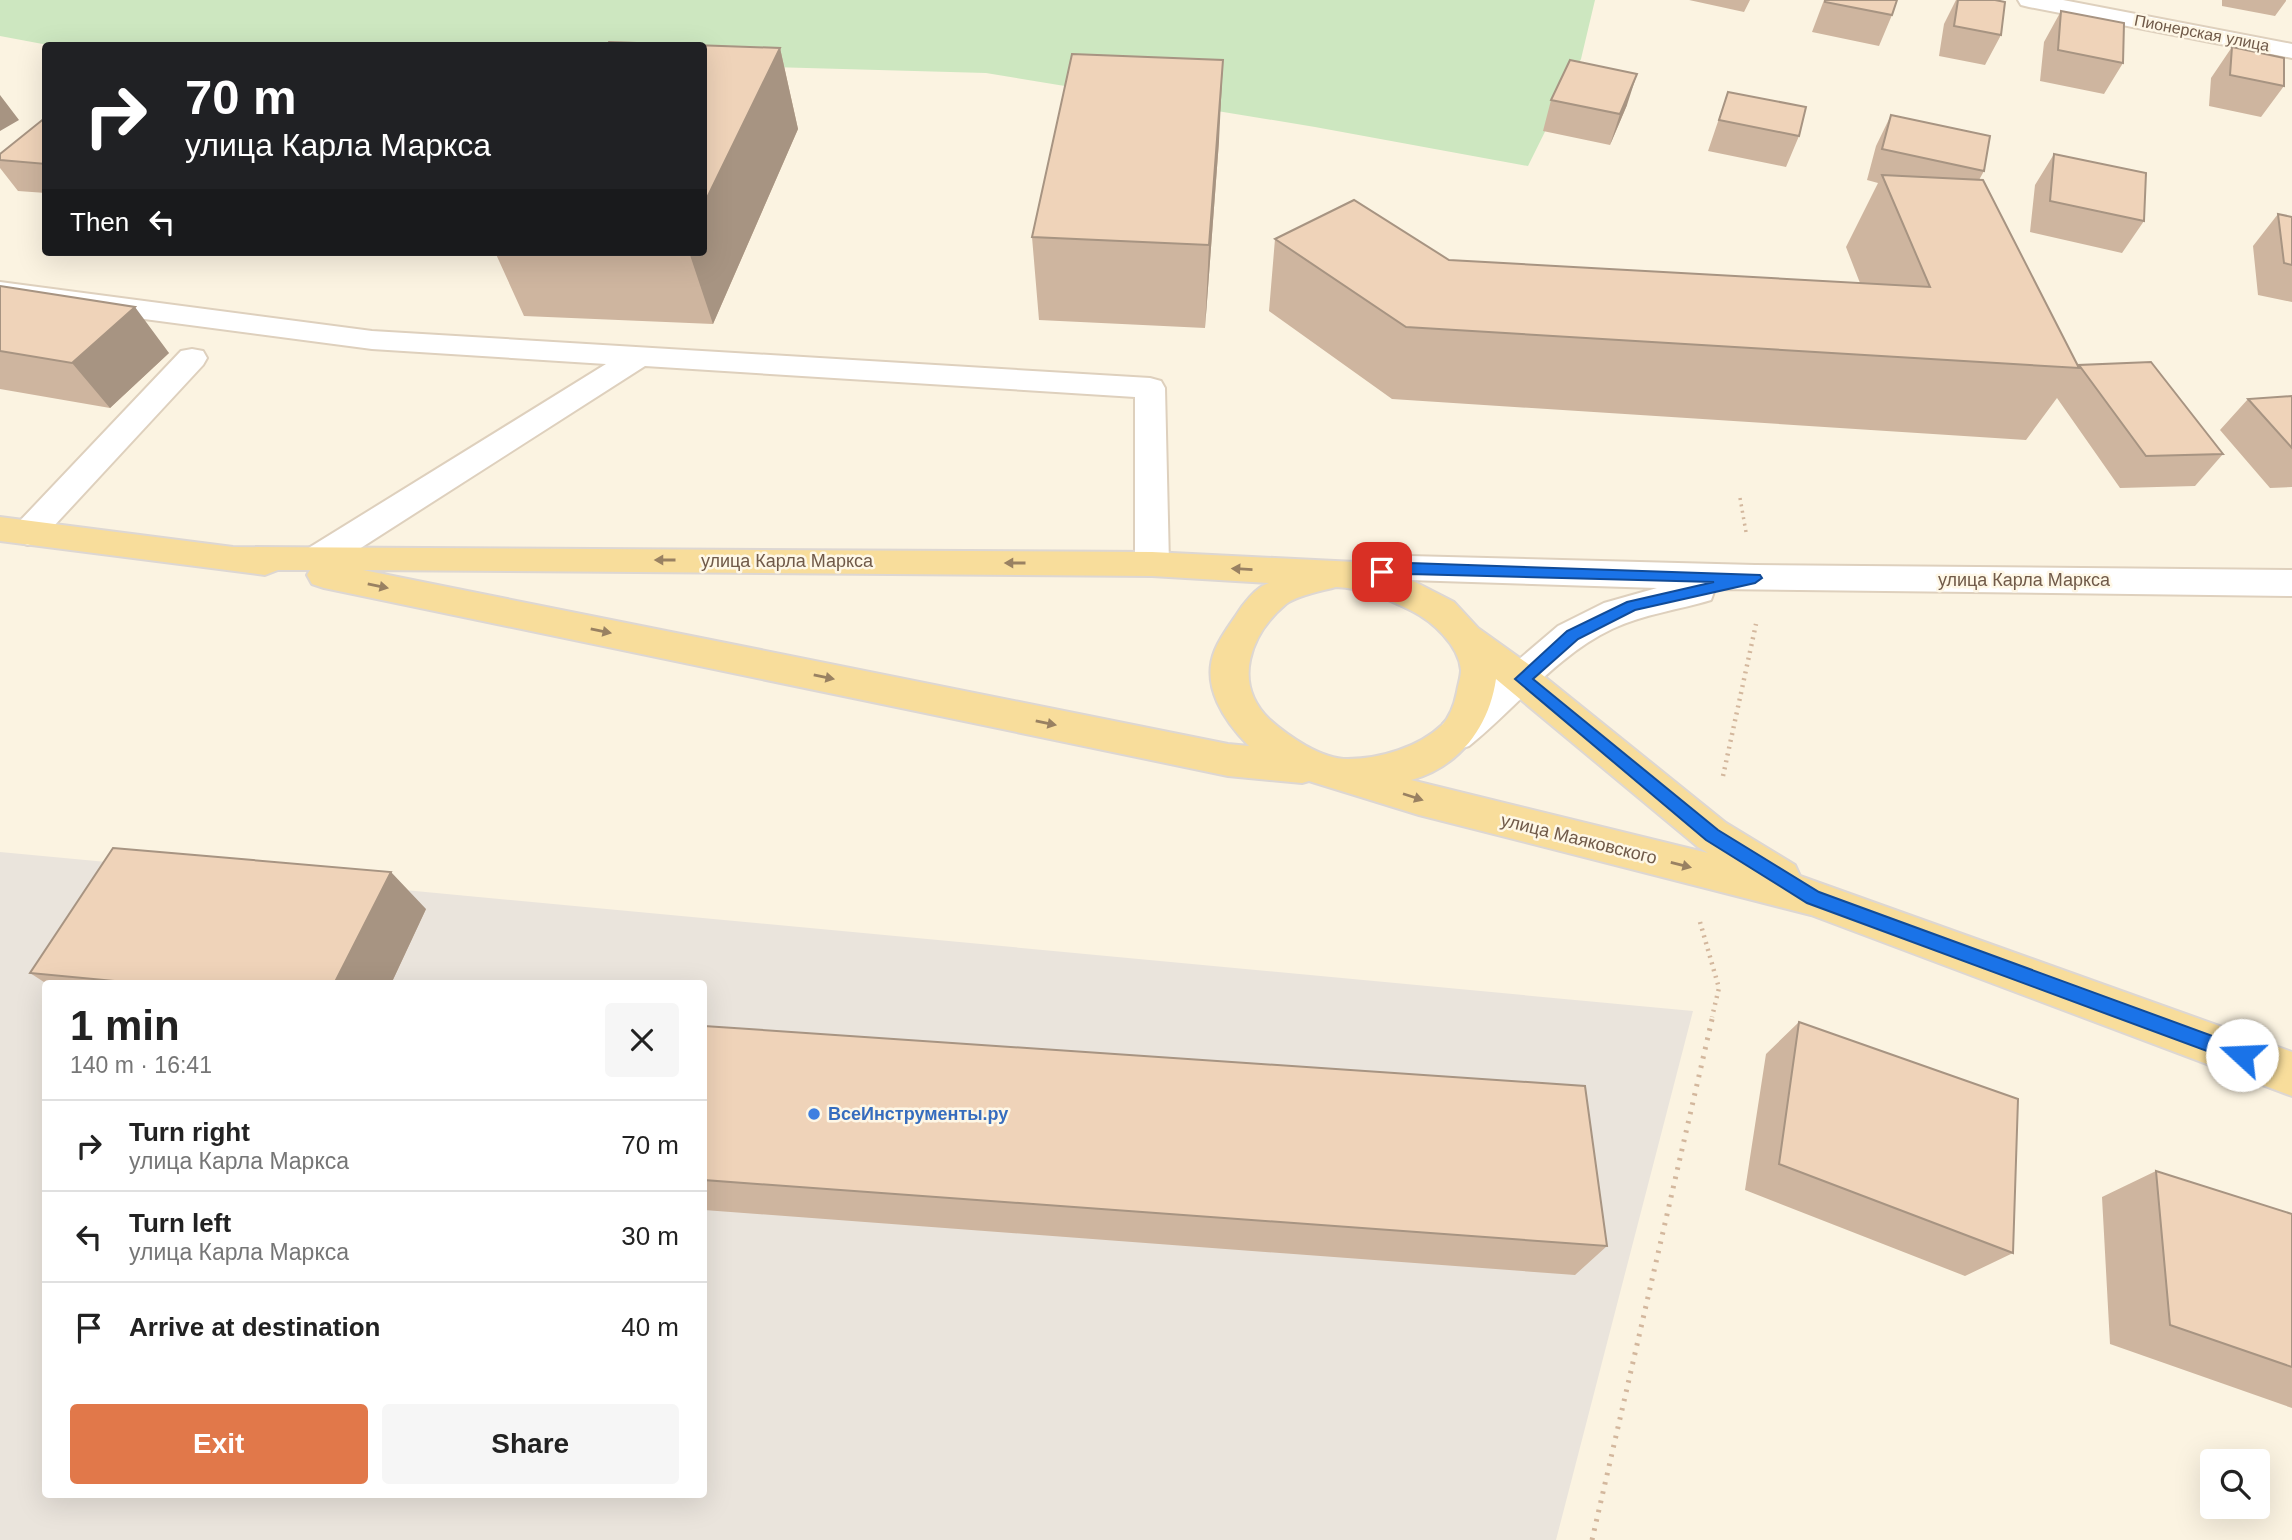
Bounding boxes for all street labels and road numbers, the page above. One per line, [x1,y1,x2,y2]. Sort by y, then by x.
street label: Пионерская улица [2133,12,2271,54]
street label: улица Карла Маркса [701,551,874,571]
street label: улица Карла Маркса [1938,570,2111,590]
street label: улица Маяковского [1499,810,1659,868]

